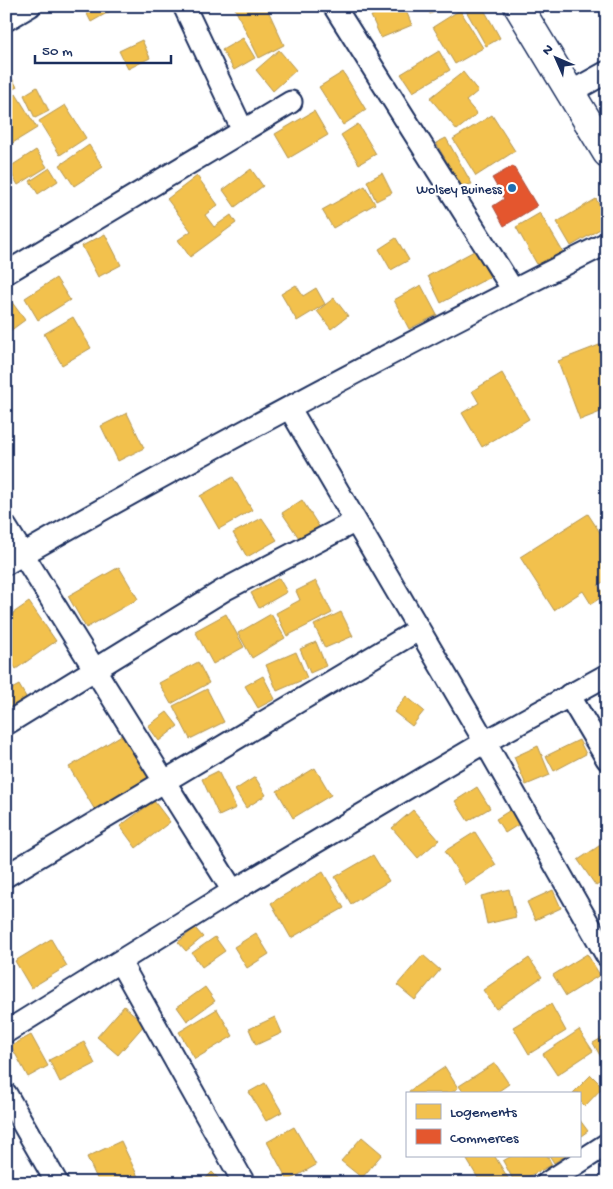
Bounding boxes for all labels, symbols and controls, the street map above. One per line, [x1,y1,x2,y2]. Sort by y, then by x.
scale bar [35,32,171,64]
north arrow [530,32,580,82]
text: N [539,41,558,60]
text: 50 m [42,43,73,61]
place label: Wolsey Buiness [416,182,503,199]
marker: Wolsey Buiness [506,182,518,194]
legend [406,1092,580,1156]
text: Logements [450,1104,517,1122]
text: Commerces [450,1130,519,1148]

